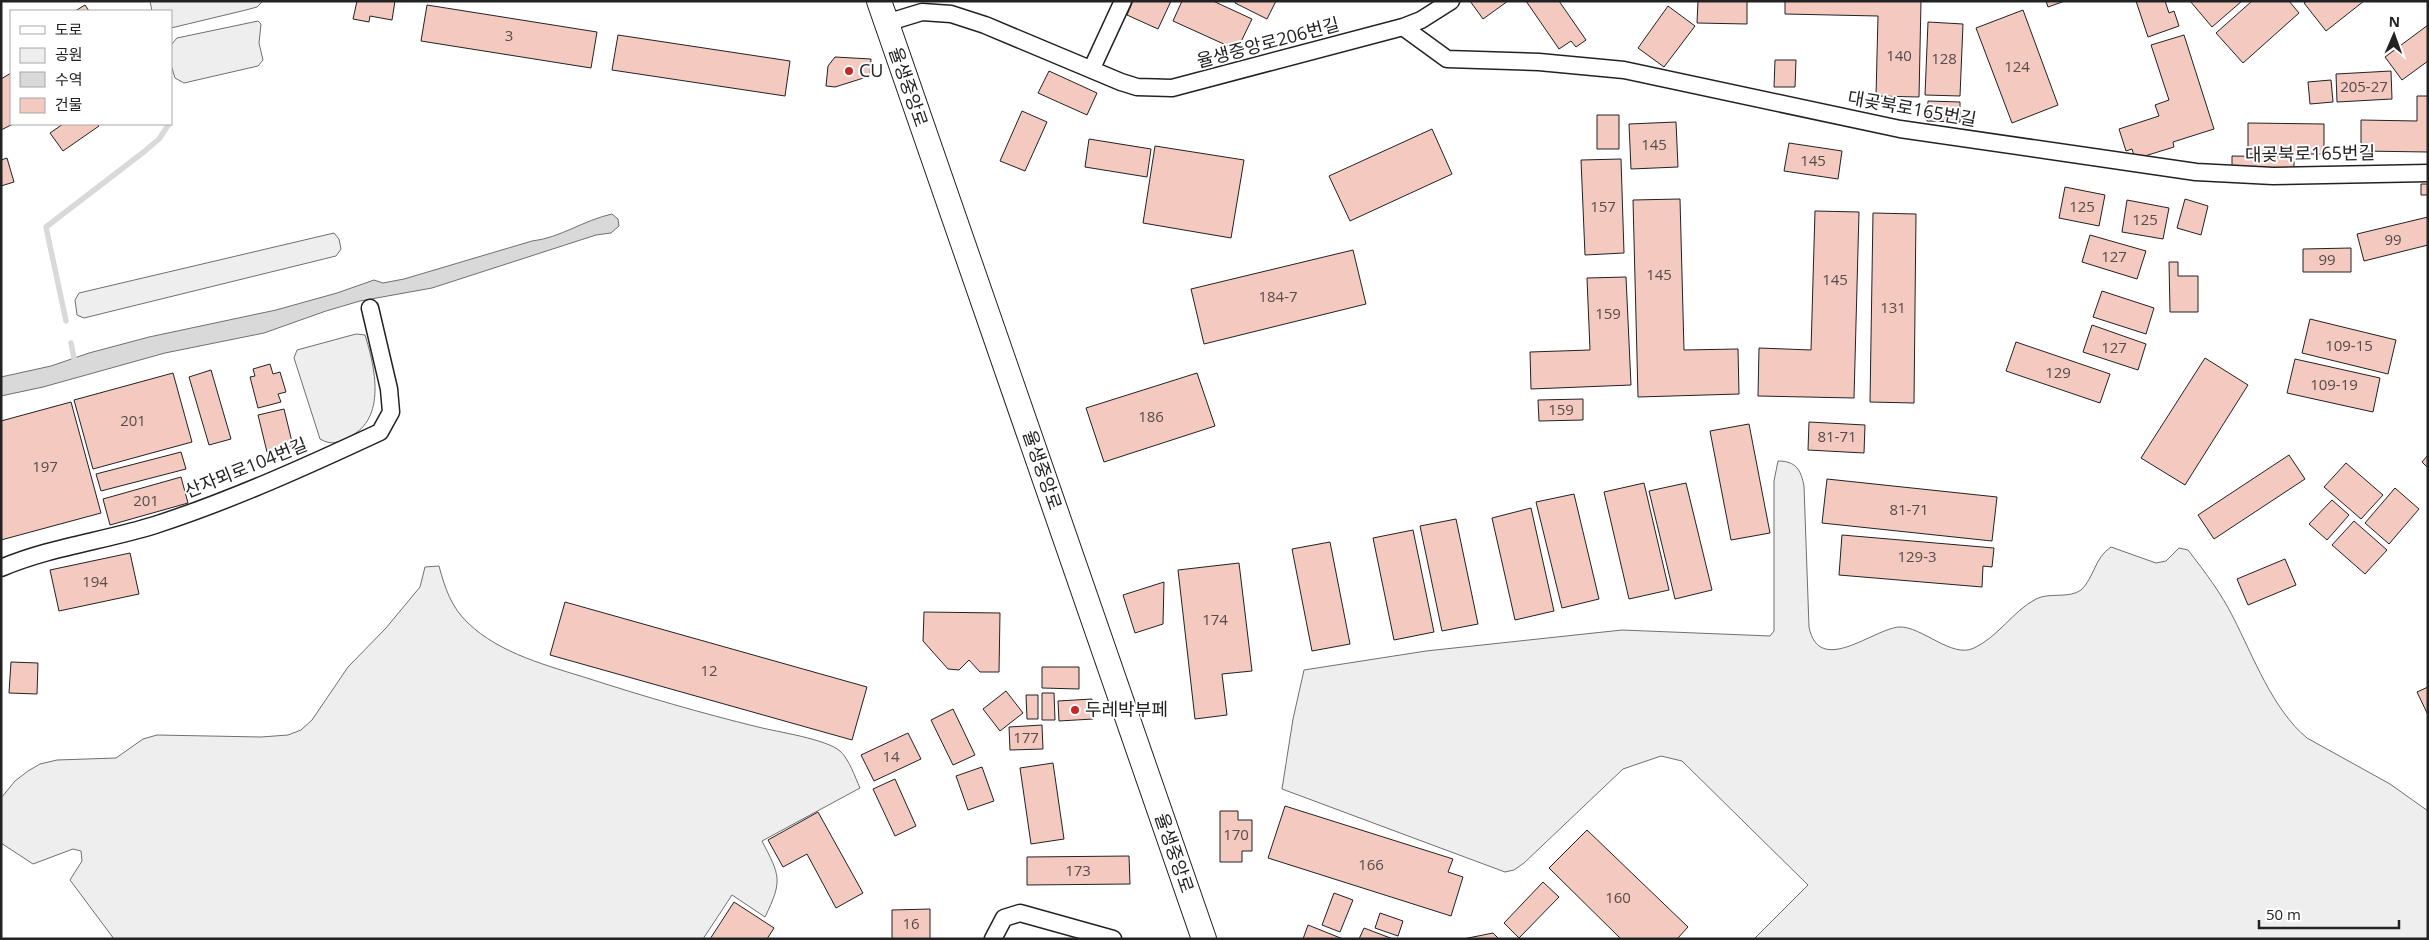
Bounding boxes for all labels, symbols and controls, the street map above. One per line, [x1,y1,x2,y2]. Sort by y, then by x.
legend [10,10,172,125]
north arrow [2369,10,2419,60]
street label: 율생중앙로206번길 [1194,11,1342,73]
text: N [2388,12,2400,31]
text: 도로 [55,19,83,39]
house number: 3 [505,25,513,45]
text: 공원 [55,44,83,64]
street label: 율생중앙로 [884,44,934,130]
house number: 140 [1886,45,1912,65]
house number: 128 [1931,48,1957,68]
house number: 124 [2004,56,2030,76]
place label: CU [859,58,883,82]
marker: CU [843,65,855,77]
text: 수역 [55,69,83,89]
house number: 205-27 [2340,76,2388,96]
street label: 대곶북로165번길 [1846,85,1978,131]
text: 건물 [55,94,83,114]
house number: 145 [1641,134,1667,154]
street label: 대곶북로165번길 [2245,140,2375,166]
house number: 145 [1800,150,1826,170]
house number: 157 [1590,196,1616,216]
house number: 125 [2069,196,2095,216]
house number: 125 [2132,209,2158,229]
house number: 99 [2384,229,2402,249]
house number: 127 [2101,246,2127,266]
house number: 99 [2318,249,2336,269]
house number: 145 [1646,264,1672,284]
house number: 145 [1822,269,1848,289]
house number: 184-7 [1258,286,1298,306]
house number: 131 [1880,297,1906,317]
house number: 159 [1595,303,1621,323]
house number: 109-15 [2325,335,2373,355]
house number: 127 [2101,337,2127,357]
house number: 129 [2045,362,2071,382]
house number: 109-19 [2310,374,2358,394]
house number: 159 [1548,399,1574,419]
house number: 186 [1138,406,1164,426]
house number: 201 [120,410,146,430]
house number: 81-71 [1817,426,1857,446]
street label: 율생중앙로 [1018,427,1068,513]
street label: 산자뫼로104번길 [181,432,311,503]
house number: 197 [32,456,58,476]
house number: 201 [133,490,159,510]
house number: 81-71 [1889,499,1929,519]
house number: 129-3 [1897,546,1937,566]
house number: 194 [82,571,108,591]
house number: 174 [1202,609,1228,629]
house number: 12 [700,660,718,680]
place label: 두레박부페 [1085,697,1168,721]
marker: 두레박부페 [1069,704,1081,716]
house number: 177 [1013,727,1039,747]
house number: 14 [882,746,900,766]
street label: 율생중앙로 [1150,810,1200,896]
house number: 170 [1223,824,1249,844]
house number: 166 [1358,854,1384,874]
house number: 173 [1065,860,1091,880]
house number: 160 [1605,887,1631,907]
scale bar [2259,898,2399,930]
text: 50 m [2266,904,2301,924]
house number: 16 [902,913,920,933]

